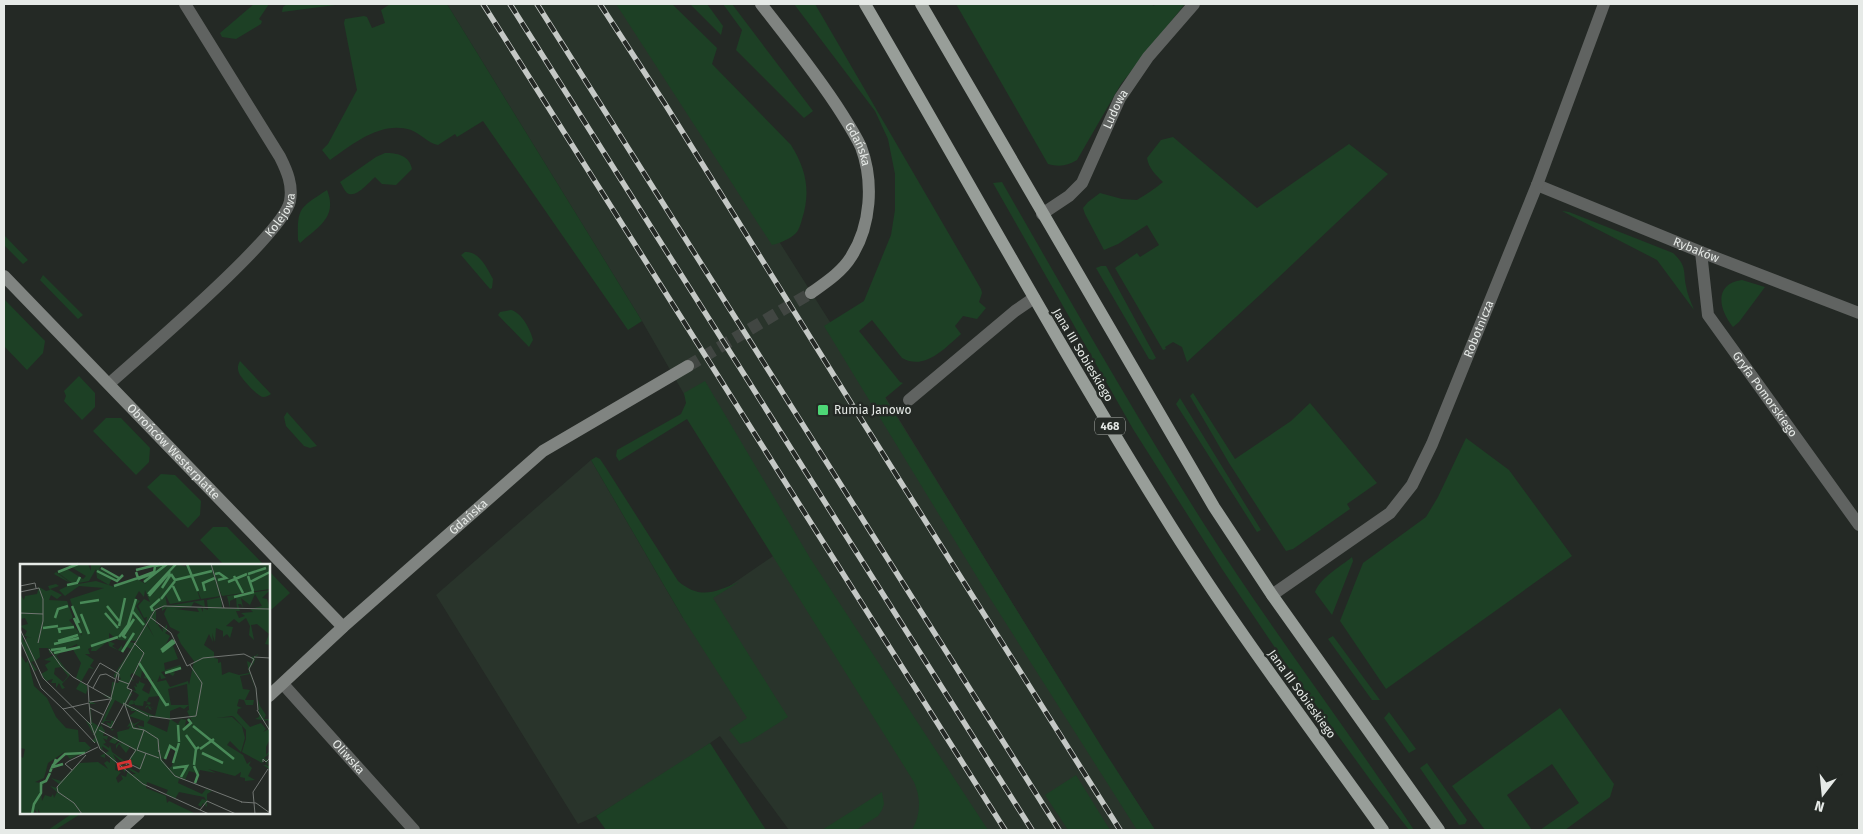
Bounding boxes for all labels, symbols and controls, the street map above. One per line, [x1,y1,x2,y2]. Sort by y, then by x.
street label: Ludowa [1100,87,1131,131]
street label: Gdańska [842,120,873,167]
street label: Kolejowa [262,193,298,240]
street label: Rybaków [1671,234,1722,266]
street label: Robotnicza [1461,298,1496,360]
street label: Jana III Sobieskiego [1050,306,1116,404]
street label: Gryfa Pomorskiego [1730,349,1800,440]
street label: Obrońców Westerplatte [124,401,223,502]
marker: Rumia Janowo [816,403,830,417]
place label: Rumia Janowo [834,403,911,417]
road number: 468 [1095,418,1125,434]
street label: Gdańska [446,496,490,537]
inset map [20,564,270,814]
street label: Jana III Sobieskiego [1265,647,1339,741]
street label: Oliwska [329,737,368,777]
north arrow [1798,769,1848,819]
text: N [1813,797,1826,815]

